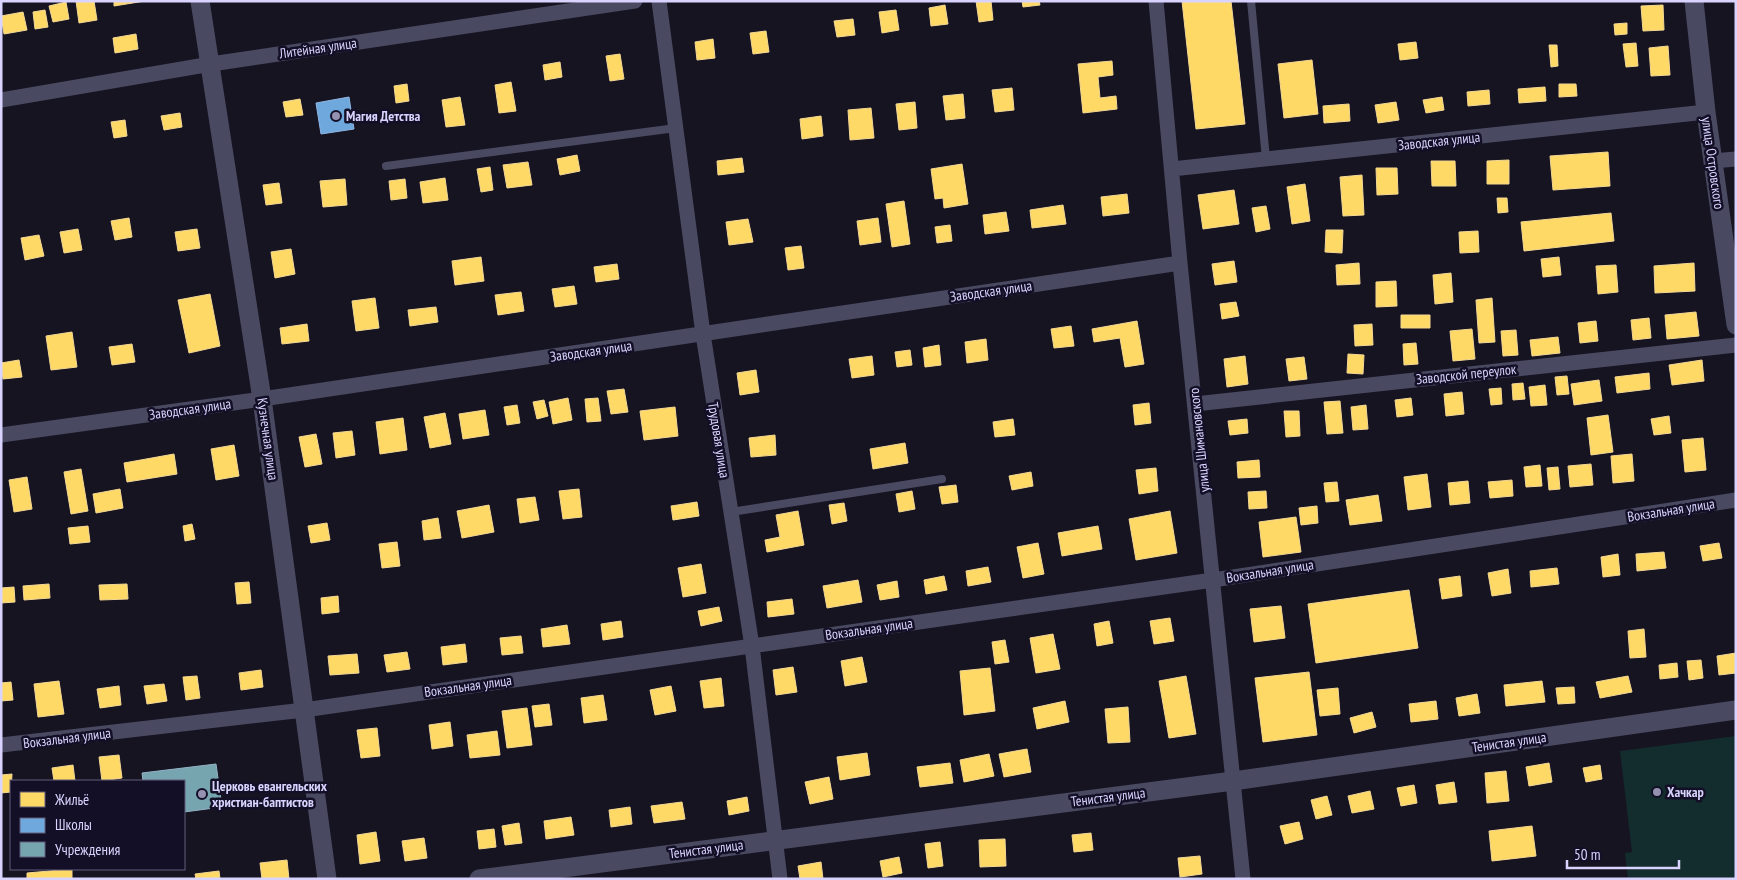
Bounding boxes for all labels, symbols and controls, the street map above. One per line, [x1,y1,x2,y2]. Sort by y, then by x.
street label: Литейная улица [277,34,358,62]
place label: Магия Детства [346,107,421,125]
marker: Магия Детства [330,110,342,122]
street label: улица Островского [1698,116,1728,210]
street label: Заводская улица [1397,128,1481,154]
street label: Заводская улица [949,276,1033,306]
street label: Заводская улица [549,336,633,366]
street label: Заводской переулок [1415,360,1518,388]
street label: улица Шимановского [1185,387,1213,493]
street label: Заводская улица [148,394,232,424]
street label: Кузнечная улица [253,397,283,481]
street label: Трудовая улица [704,401,734,479]
street label: Вокзальная улица [1626,494,1716,526]
street label: Вокзальная улица [1225,555,1315,587]
street label: Вокзальная улица [824,614,914,644]
street label: Вокзальная улица [423,671,513,701]
street label: Вокзальная улица [22,724,112,752]
street label: Тенистая улица [1471,728,1547,756]
place label: Церковь евангельских христиан-баптистов [212,777,328,811]
legend [10,780,185,870]
place label: Хачкар [1667,783,1704,801]
street label: Тенистая улица [1070,784,1146,810]
marker: Хачкар [1651,786,1663,798]
marker: Церковь евангельских христиан-баптистов [196,788,208,800]
text: Жильё [54,790,89,809]
text: Школы [55,815,92,834]
street label: Тенистая улица [668,836,744,862]
scale bar [1567,838,1680,870]
text: Учреждения [55,840,121,859]
text: 50 m [1574,845,1600,864]

